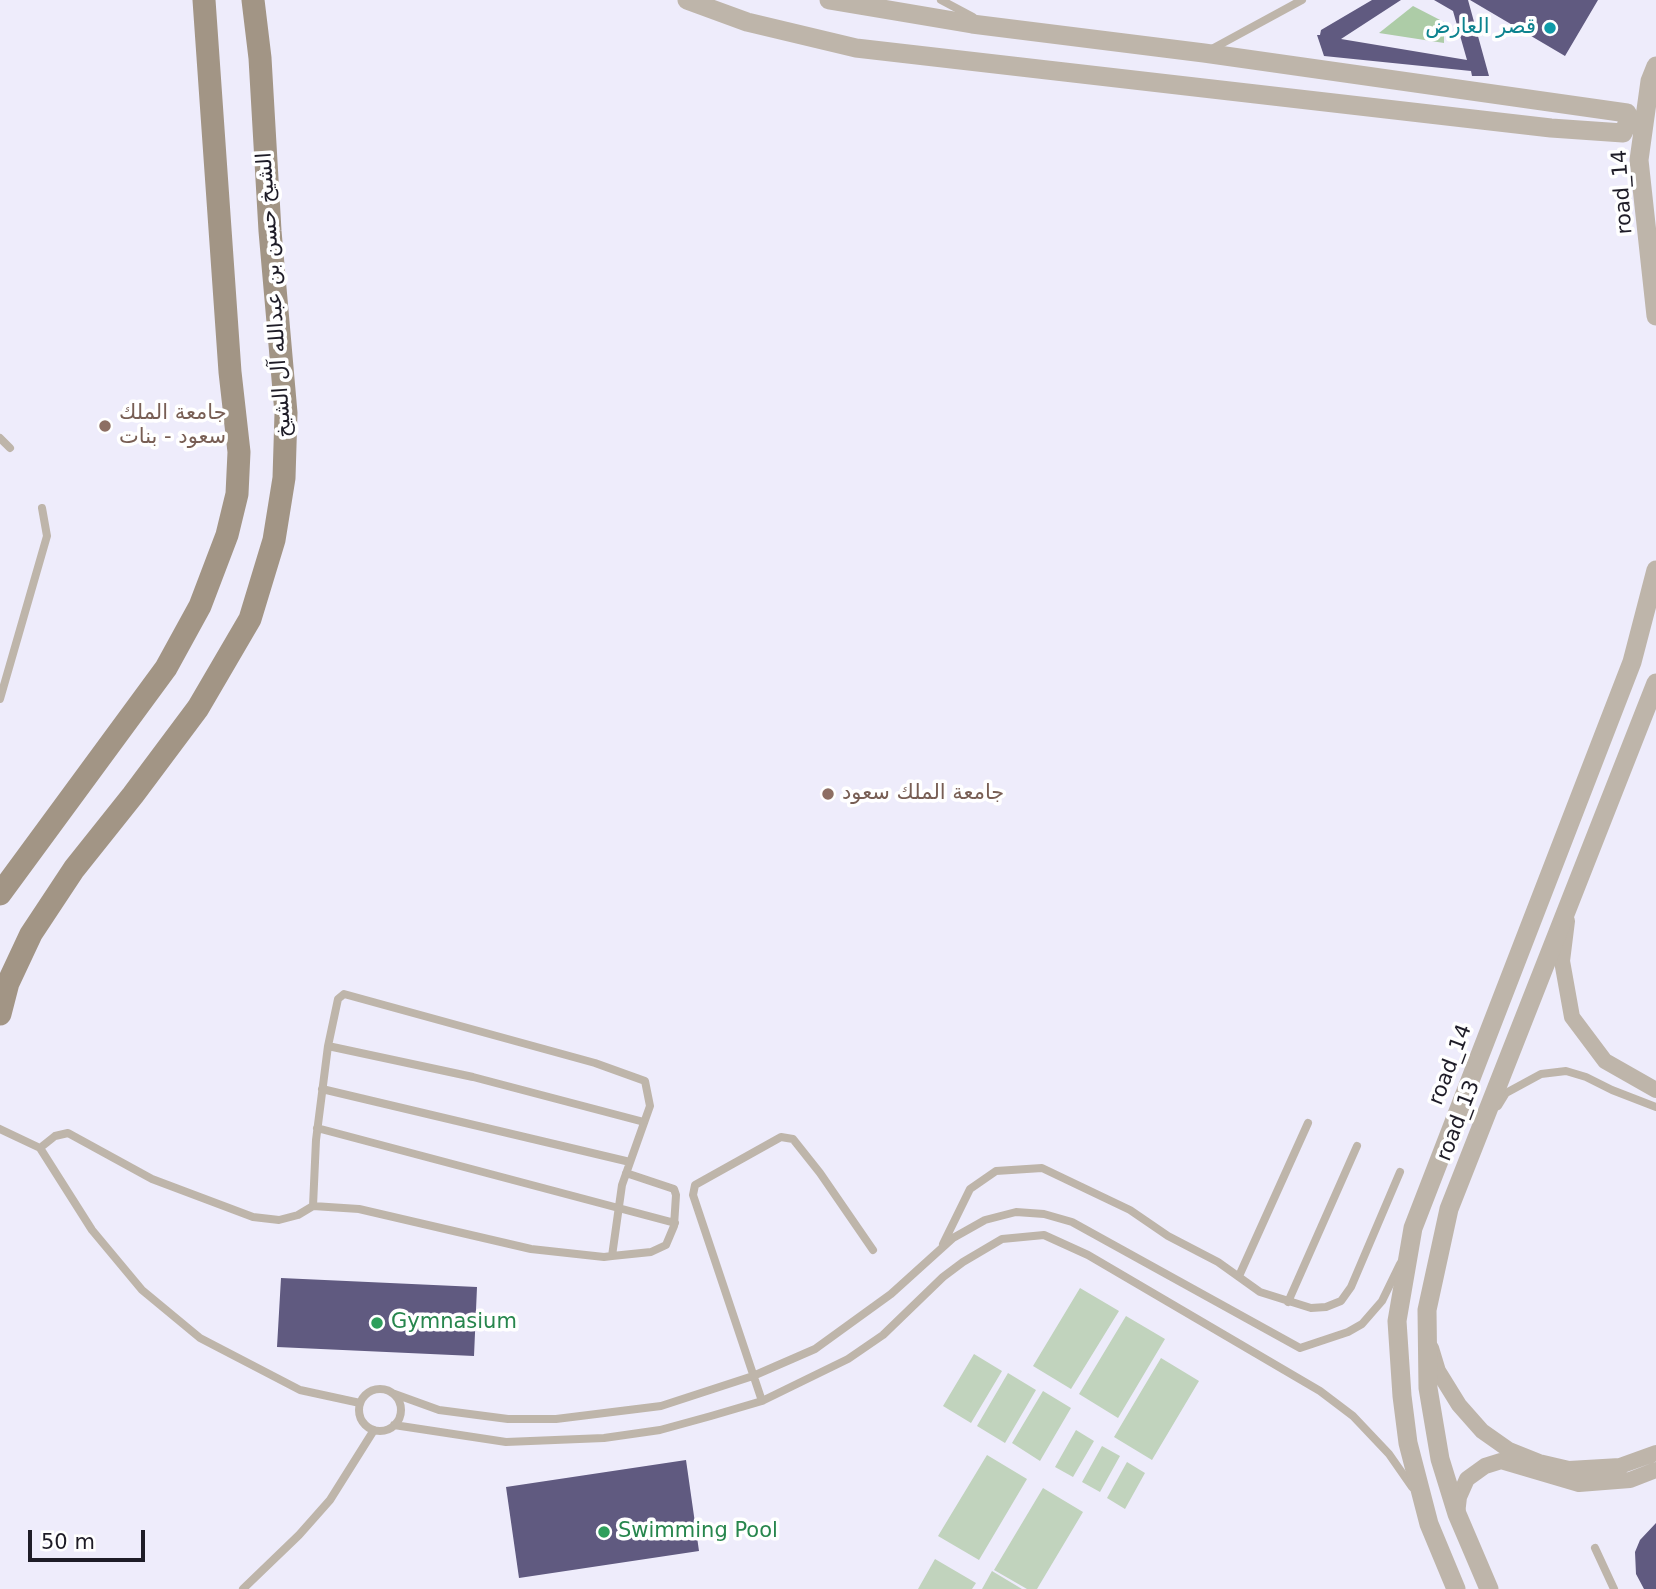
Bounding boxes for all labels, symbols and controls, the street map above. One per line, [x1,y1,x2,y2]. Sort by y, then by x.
place label: قصر العارض [1425,15,1536,41]
marker: قصر العارض [1542,20,1558,36]
street label: road_14 [1607,149,1639,235]
street label: الشيخ حسن بن عبدالله آل الشيخ [252,151,298,439]
place label: جامعة الملك سعود - بنات [119,401,227,451]
marker: جامعة الملك سعود - بنات [97,418,113,434]
place label: جامعة الملك سعود [842,781,1004,807]
marker: جامعة الملك سعود [820,786,836,802]
street label: road_14 [1424,1021,1478,1109]
street label: road_13 [1432,1077,1486,1165]
place label: Gymnasium [391,1310,517,1336]
marker: Gymnasium [369,1315,385,1331]
scale bar [32,1516,149,1560]
place label: Swimming Pool [618,1519,778,1545]
marker: Swimming Pool [596,1524,612,1540]
text: 50 m [41,1530,95,1554]

